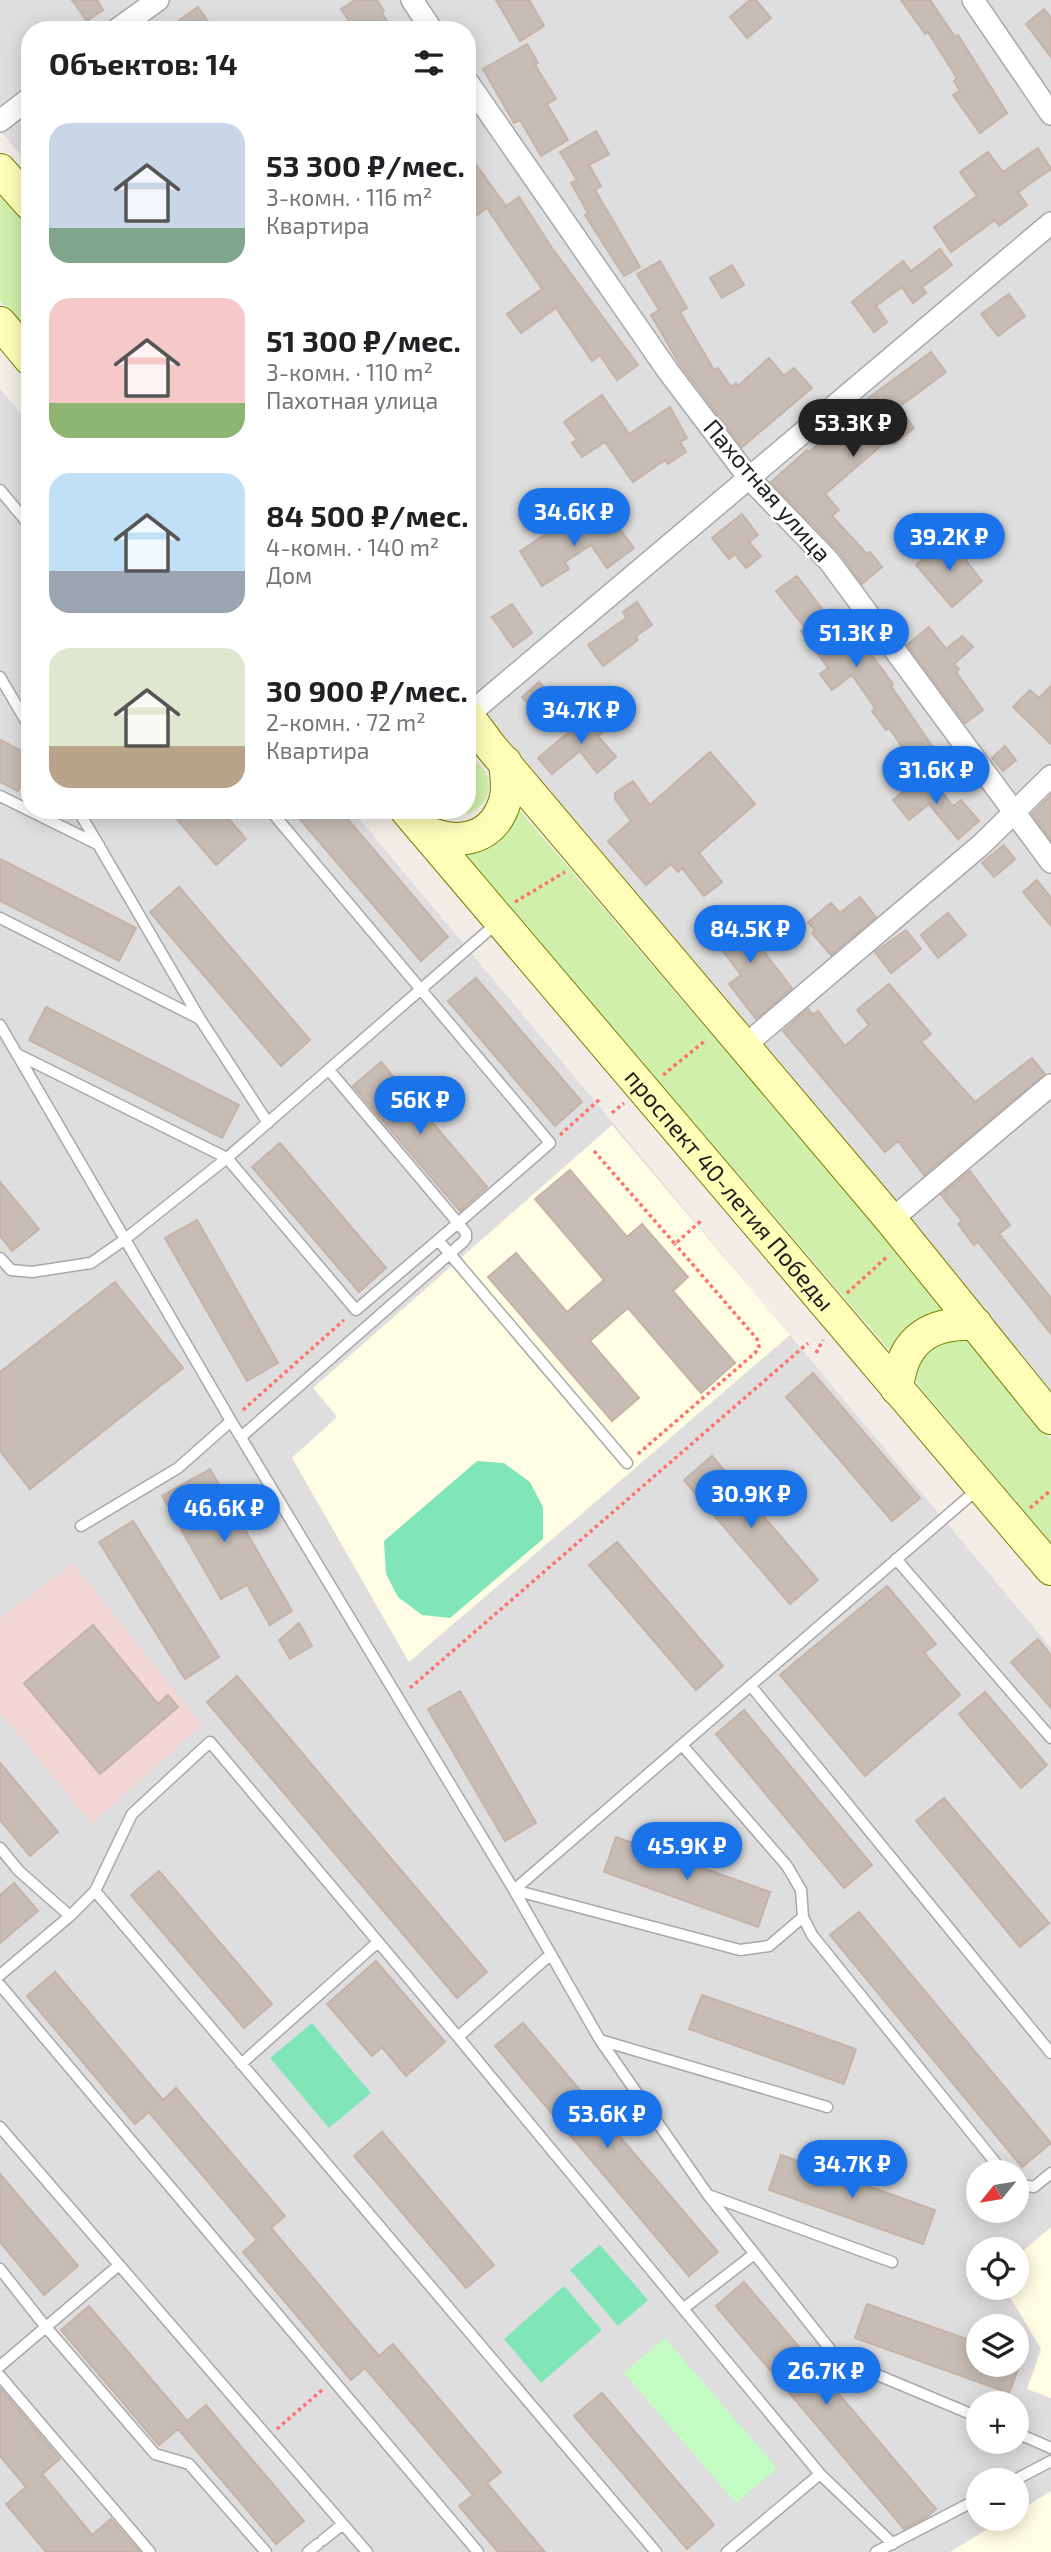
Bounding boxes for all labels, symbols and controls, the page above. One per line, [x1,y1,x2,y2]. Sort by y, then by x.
icon: filters [410,44,448,82]
text: Объектов: 14 [49,45,238,81]
text: 53 300 ₽/мес. [266,147,465,183]
icon: home [105,151,189,235]
text: 3-комн. · 116 m² [266,183,432,211]
text: Квартира [266,211,370,239]
text: 51 300 ₽/мес. [266,322,461,358]
icon: home [105,326,189,410]
text: 3-комн. · 110 m² [266,358,433,386]
text: Пахотная улица [266,386,438,414]
pin: 53.3K ₽ [788,400,918,459]
text: 53.3K ₽ [814,408,892,436]
street label: Пахотная улица [697,413,838,568]
pin: 34.6K ₽ [509,489,639,548]
text: 84 500 ₽/мес. [266,497,469,533]
text: 34.6K ₽ [534,497,614,525]
icon: home [105,501,189,585]
pin: 39.2K ₽ [884,514,1014,573]
text: 39.2K ₽ [910,522,988,550]
text: 4-комн. · 140 m² [266,533,439,561]
text: Дом [266,561,312,589]
pin: 51.3K ₽ [791,610,921,669]
text: 51.3K ₽ [819,618,893,646]
text: 30 900 ₽/мес. [266,672,468,708]
icon: home [105,676,189,760]
pin: 34.7K ₽ [516,686,646,746]
text: 34.7K ₽ [542,695,620,723]
text: 2-комн. · 72 m² [266,708,426,736]
text: Квартира [266,736,370,764]
pin: 31.6K ₽ [871,746,1001,806]
text: 31.6K ₽ [898,755,974,783]
pin: 84.5K ₽ [685,906,815,965]
text: 84.5K ₽ [710,914,790,942]
street label: проспект 40-летия Победы [619,1062,841,1316]
pin: 56K ₽ [371,1076,469,1136]
text: 56K ₽ [390,1085,450,1113]
pin: 30.9K ₽ [686,1470,816,1530]
text: 30.9K ₽ [711,1479,791,1507]
pin: 46.6K ₽ [159,1484,289,1544]
text: 46.6K ₽ [184,1493,264,1521]
pin: 45.9K ₽ [622,1822,752,1882]
text: 45.9K ₽ [647,1831,727,1859]
pin: 53.6K ₽ [542,2090,672,2150]
text: 53.6K ₽ [568,2099,646,2127]
pin: 34.7K ₽ [787,2140,917,2200]
text: 34.7K ₽ [813,2149,891,2177]
north arrow [966,2160,1029,2222]
map controls [966,2160,1029,2531]
button: locate [966,2237,1029,2300]
button: layers [966,2314,1029,2377]
pin: 26.7K ₽ [761,2348,891,2407]
text: 26.7K ₽ [788,2356,864,2384]
button: + [966,2391,1029,2454]
button: − [966,2468,1029,2531]

